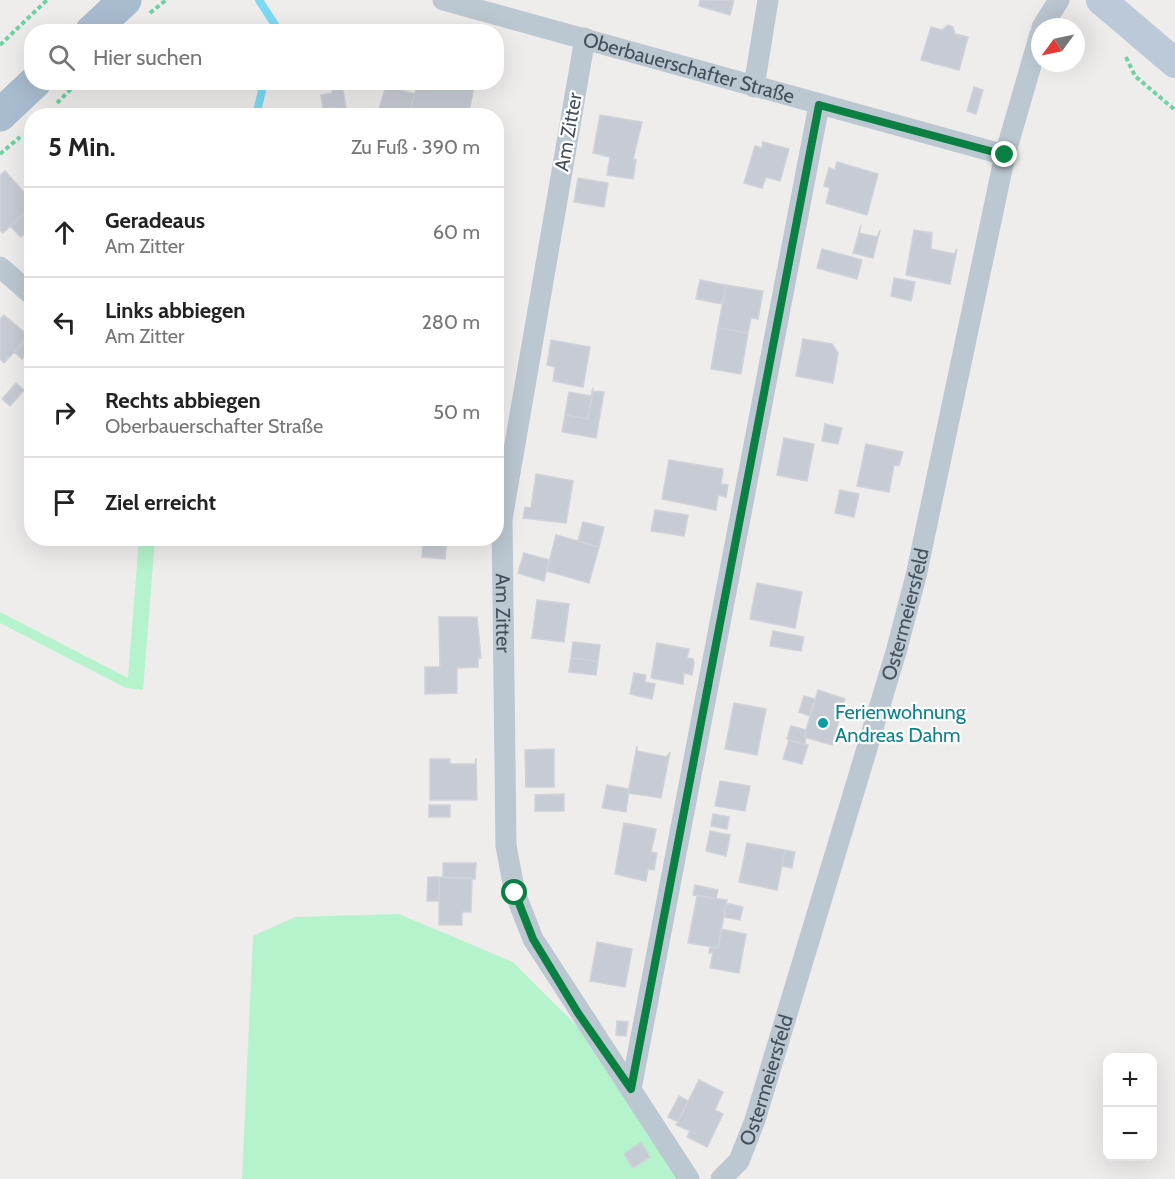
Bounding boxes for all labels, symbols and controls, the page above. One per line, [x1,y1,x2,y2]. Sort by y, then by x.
north arrow [1031,18,1085,72]
search box [24,24,504,90]
street label: Oberbauerschafter Straße [580,27,797,108]
icon: search [45,41,78,74]
text: Hier suchen [93,44,202,71]
street label: Am Zitter [549,90,587,173]
text: 5 Min. [48,131,116,163]
text: Zu Fuß · 390 m [351,135,480,159]
route end [991,141,1017,167]
text: Geradeaus [105,207,205,234]
icon: ahead [48,216,81,249]
text: 60 m [433,220,480,244]
text: Am Zitter [105,234,184,258]
text: Links abbiegen [105,297,245,324]
icon: left [48,306,81,339]
text: 280 m [421,310,480,334]
text: Am Zitter [105,324,184,348]
text: Rechts abbiegen [105,387,261,414]
icon: right [48,396,81,429]
text: 50 m [433,400,480,424]
text: Oberbauerschafter Straße [105,414,323,438]
icon: arrive [48,486,81,519]
text: Ziel erreicht [105,489,216,516]
street label: Ostermeiersfeld [876,546,934,684]
street label: Am Zitter [491,573,516,653]
place label: Ferienwohnung Andreas Dahm [835,700,967,747]
marker: Ferienwohnung Andreas Dahm [816,716,830,730]
route start [501,879,527,905]
street label: Ostermeiersfeld [734,1012,798,1149]
map controls [1103,1053,1157,1161]
button: + [1103,1053,1157,1107]
button: − [1103,1107,1157,1161]

